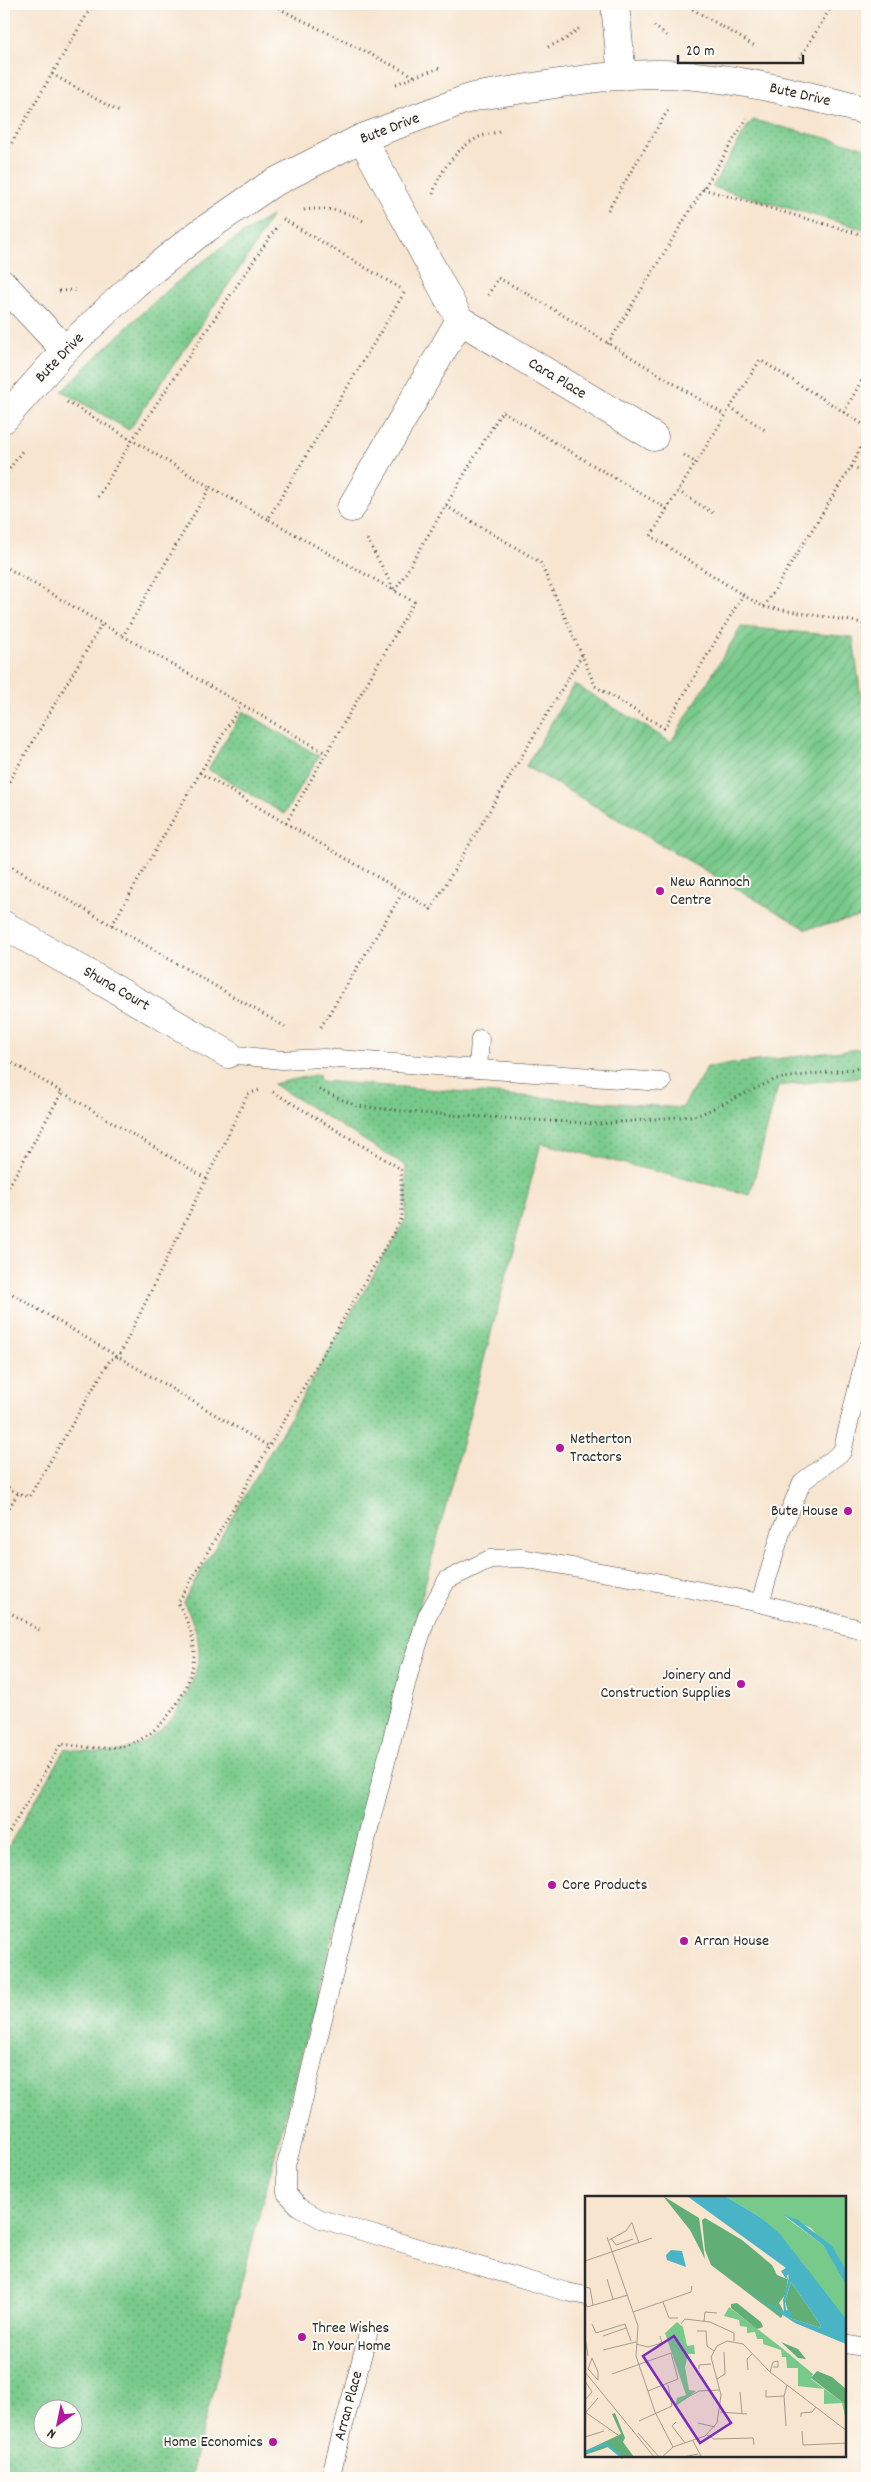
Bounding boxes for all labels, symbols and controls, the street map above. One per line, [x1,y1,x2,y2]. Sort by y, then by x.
scale bar [678,32,804,64]
text: 20 m [686,41,714,63]
street label: Bute Drive [767,77,833,113]
street label: Bute Drive [357,107,423,151]
street label: Bute Drive [30,328,90,388]
street label: Cara Place [523,353,591,405]
place label: New Rannoch Centre [670,871,750,912]
marker: New Rannoch Centre [654,885,666,897]
street label: Shuna Court [78,961,154,1017]
place label: Netherton Tractors [570,1428,632,1469]
marker: Netherton Tractors [554,1442,566,1454]
place label: Bute House [771,1500,838,1523]
marker: Bute House [842,1505,854,1517]
place label: Joinery and Construction Supplies [600,1664,731,1705]
marker: Joinery and Construction Supplies [735,1678,747,1690]
place label: Core Products [562,1874,648,1897]
marker: Core Products [546,1879,558,1891]
place label: Arran House [694,1930,769,1953]
marker: Arran House [678,1935,690,1947]
inset map [585,2196,846,2457]
place label: Three Wishes In Your Home [312,2317,391,2358]
marker: Three Wishes In Your Home [296,2331,308,2343]
street label: Arran Place [329,2369,369,2443]
north arrow [32,2400,82,2450]
text: N [44,2423,60,2443]
place label: Home Economics [164,2431,263,2454]
marker: Home Economics [267,2436,279,2448]

